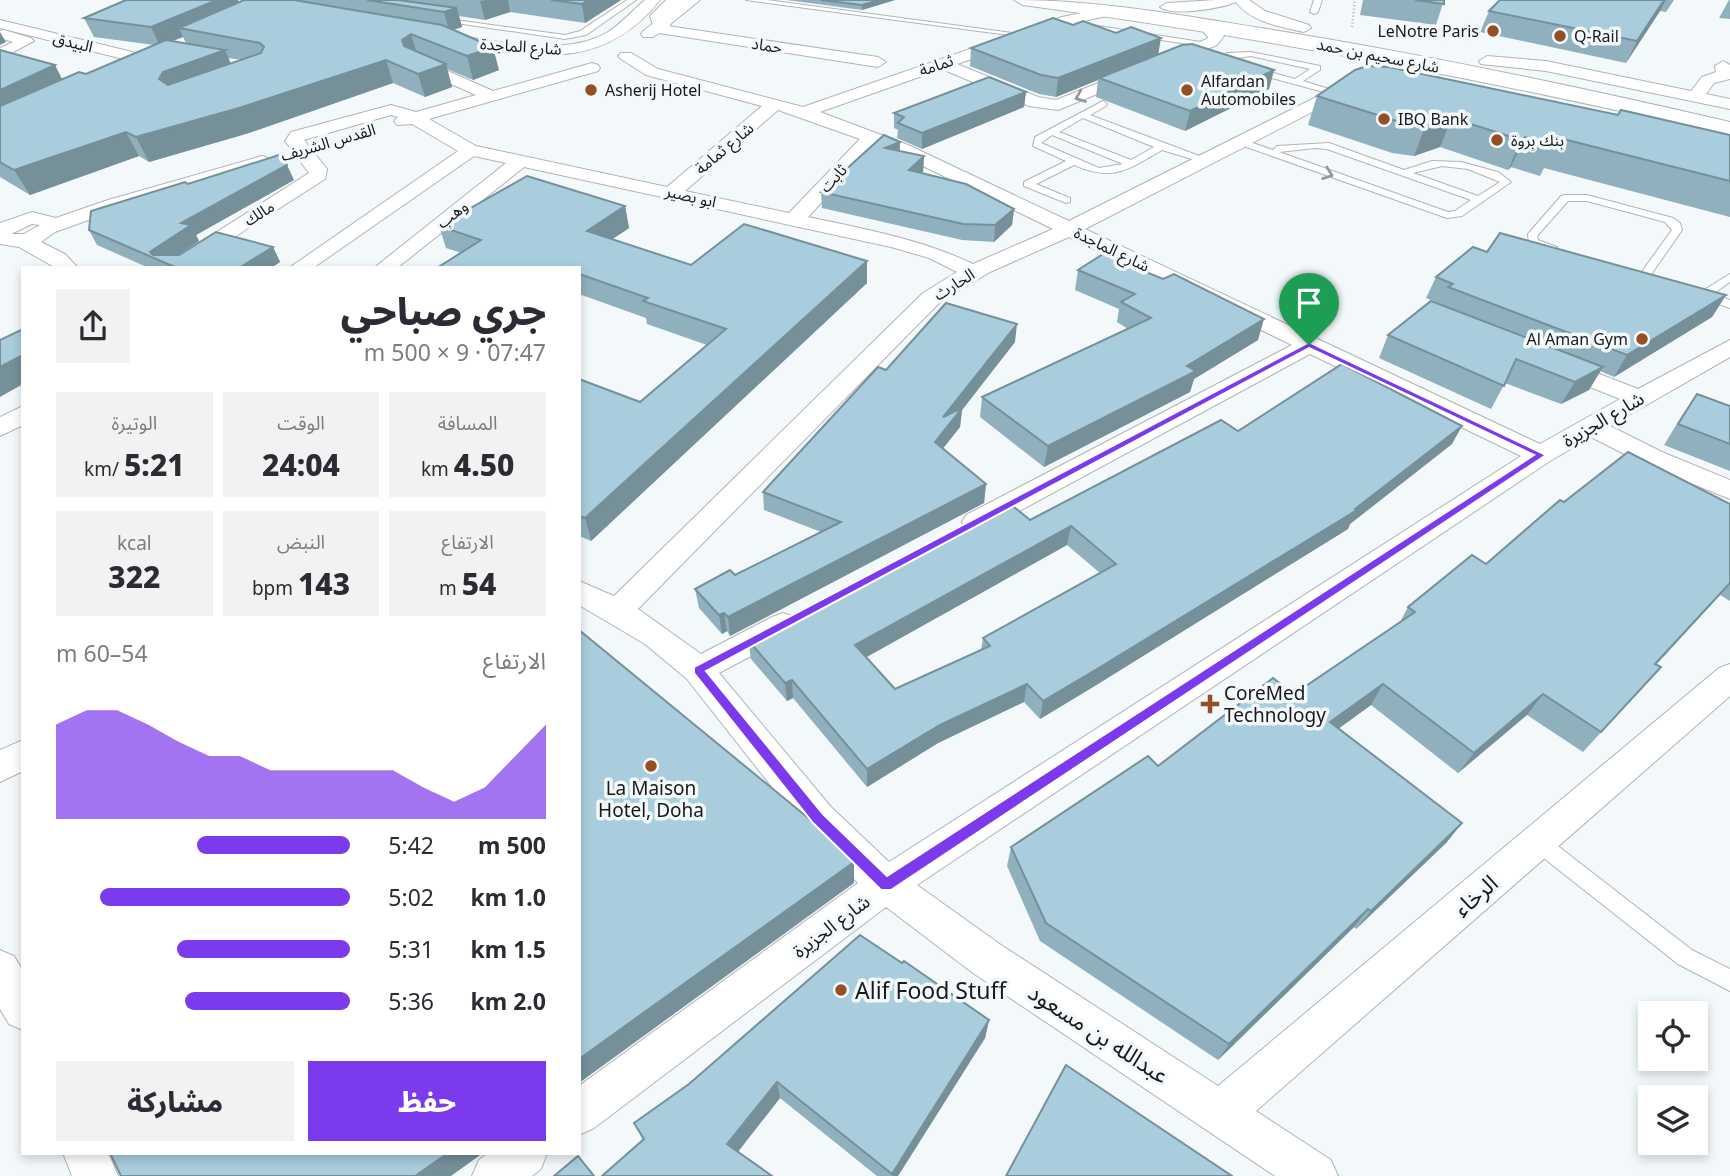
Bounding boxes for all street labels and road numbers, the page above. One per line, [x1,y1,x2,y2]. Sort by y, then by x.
street label: البيدق [51,26,95,58]
street label: شارع الماجدة [479,32,562,62]
street label: حماد [750,32,784,58]
street label: شارع سحيم بن حمد [1314,32,1441,80]
street label: ثمامة [916,49,956,81]
street label: شارع ثمامة [690,117,759,181]
street label: القدس الشريف [278,118,378,166]
street label: ثابت [814,159,852,197]
street label: ابو بصير [662,179,719,213]
street label: مالك [240,195,278,231]
street label: وهب [432,195,472,233]
street label: شارع الماجدة [1070,221,1154,279]
street label: الحارث [929,263,979,305]
street label: شارع الجزيرة [1557,385,1649,454]
street label: الرخاء [1446,867,1504,923]
street label: شارع الجزيرة [787,888,876,964]
street label: عبدالله بن مسعود [1023,976,1175,1090]

